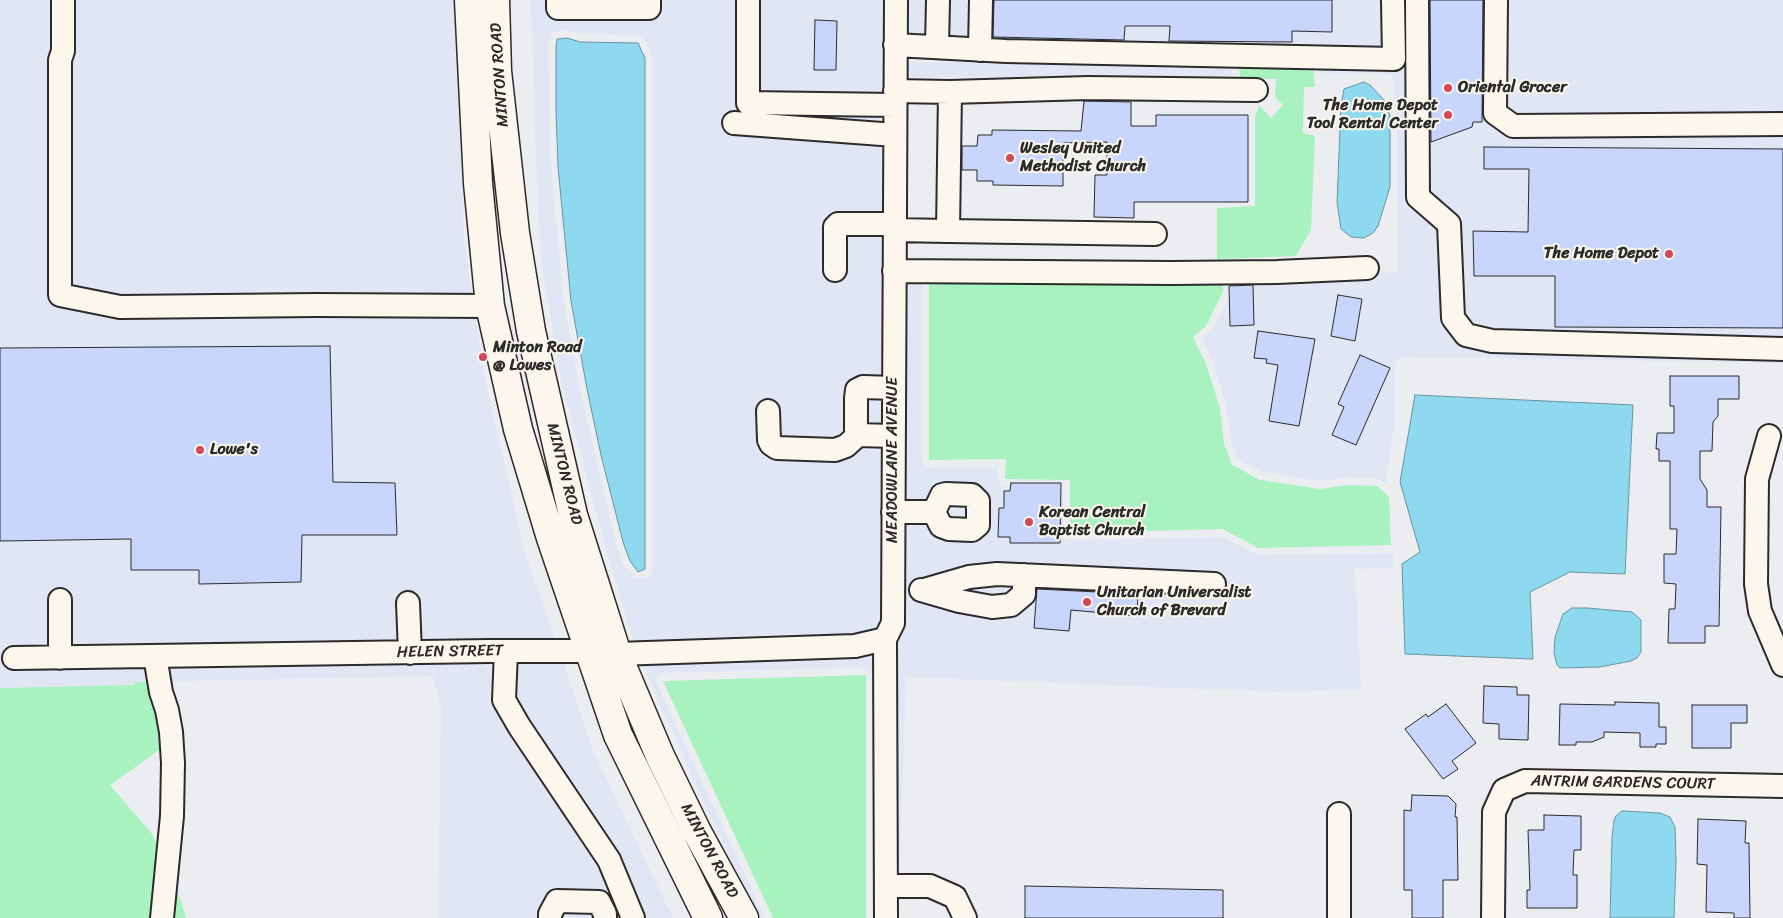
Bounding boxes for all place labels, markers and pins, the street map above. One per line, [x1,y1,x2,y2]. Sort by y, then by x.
place label: Oriental Grocer [1458,78,1567,98]
marker: Oriental Grocer [1442,82,1454,94]
place label: The Home Depot Tool Rental Center [1307,96,1438,134]
marker: The Home Depot Tool Rental Center [1442,109,1454,121]
place label: Wesley United Methodist Church [1020,139,1146,177]
marker: Wesley United Methodist Church [1004,152,1016,164]
place label: The Home Depot [1544,244,1659,264]
marker: The Home Depot [1663,248,1675,260]
place label: Minton Road @ Lowes [493,338,581,376]
marker: Minton Road @ Lowes [477,351,489,363]
place label: Lowe's [210,440,258,460]
marker: Lowe's [194,444,206,456]
place label: Korean Central Baptist Church [1039,503,1145,541]
marker: Korean Central Baptist Church [1023,516,1035,528]
place label: Unitarian Universalist Church of Brevard [1097,583,1251,621]
marker: Unitarian Universalist Church of Brevard [1081,596,1093,608]

